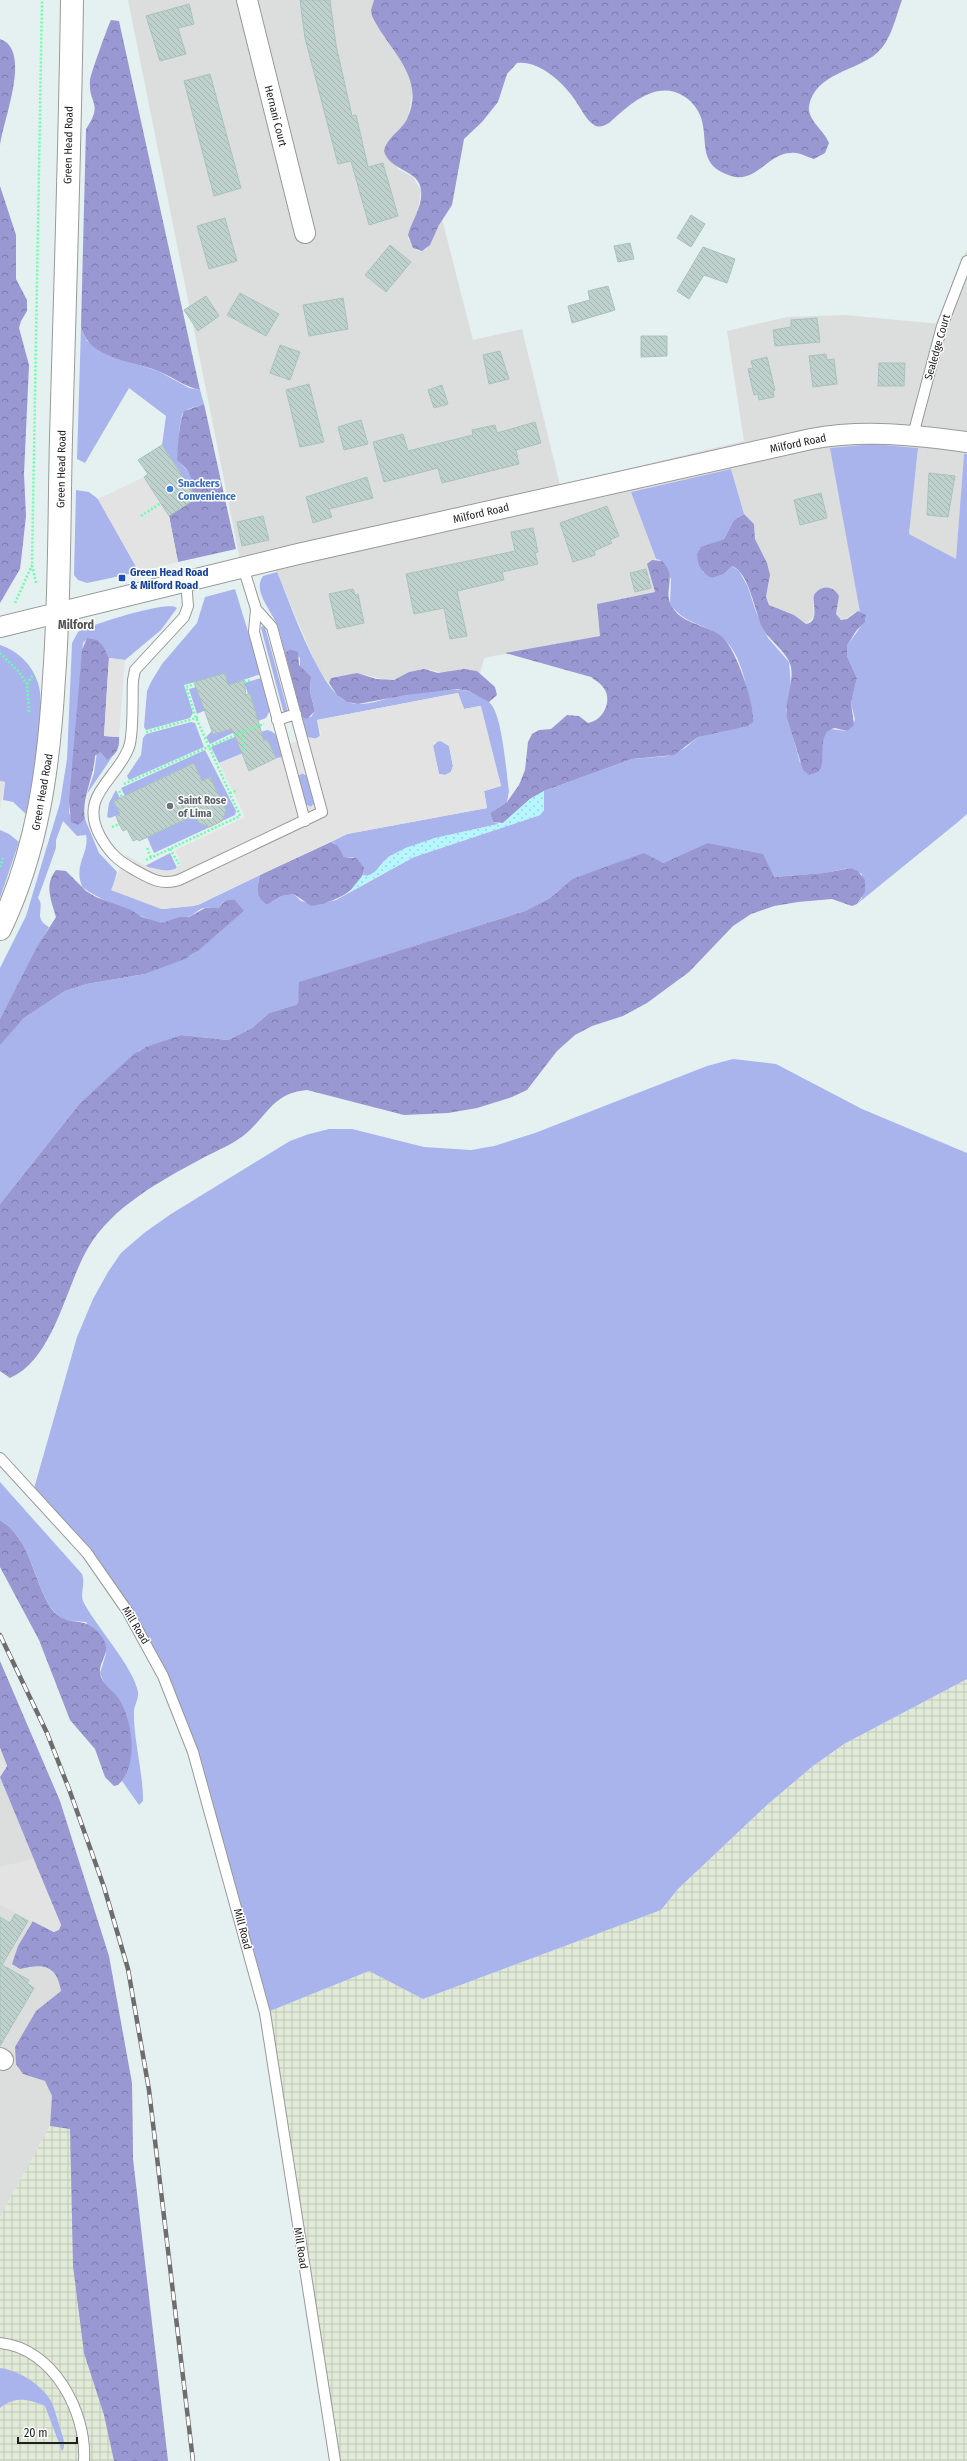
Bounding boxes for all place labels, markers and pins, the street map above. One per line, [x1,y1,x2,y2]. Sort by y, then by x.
place label: Snackers Convenience [178,477,236,503]
marker: Snackers Convenience [165,484,175,494]
place label: Green Head Road & Milford Road [130,566,209,592]
marker: Green Head Road & Milford Road [117,573,127,583]
place label: Saint Rose of Lima [178,794,227,820]
marker: Saint Rose of Lima [165,801,175,811]

